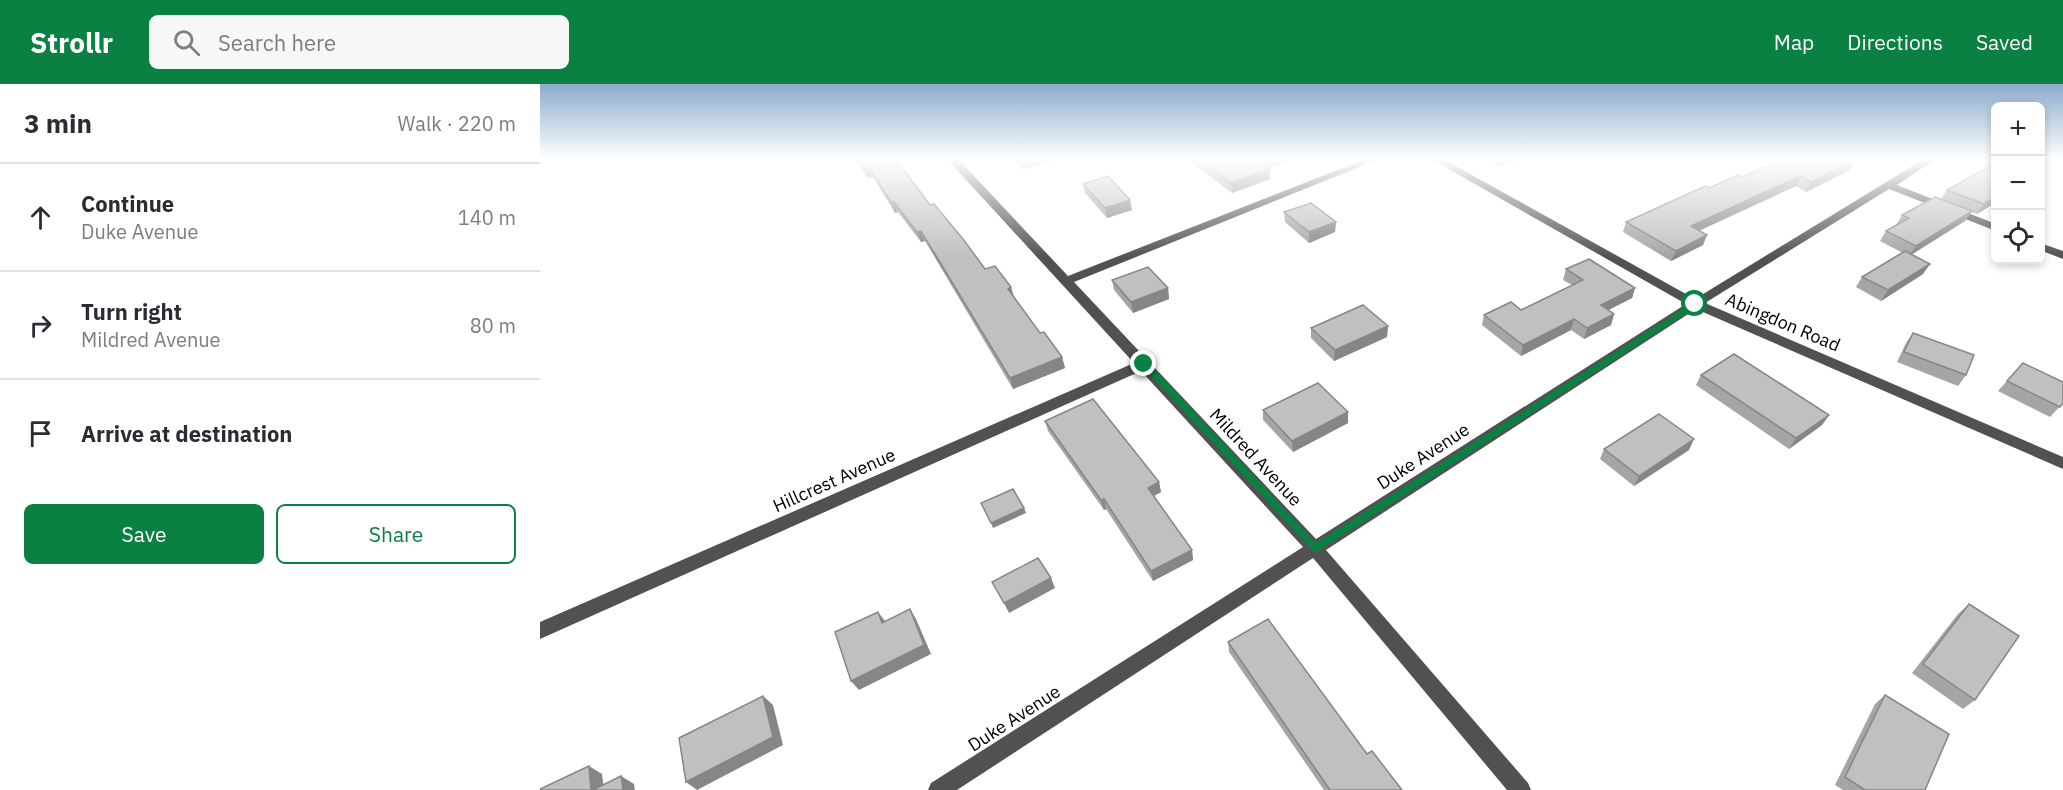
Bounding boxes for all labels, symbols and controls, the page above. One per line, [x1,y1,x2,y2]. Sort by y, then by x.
search box [149,15,569,69]
text: Strollr [30,24,113,61]
icon: search [170,26,203,59]
text: Search here [218,28,336,57]
text: Map [1774,28,1814,56]
text: Directions [1847,28,1943,56]
text: Saved [1976,28,2033,56]
map controls [1991,102,2045,264]
button: + [1991,102,2045,156]
text: 3 min [24,106,92,140]
text: Walk · 220 m [398,110,516,137]
button: − [1991,156,2045,210]
text: Continue [81,189,174,218]
icon: ahead [24,201,57,234]
text: 140 m [458,204,516,231]
button: locate [1991,210,2045,264]
text: Duke Avenue [81,218,198,245]
street label: Abingdon Road [1722,287,1844,357]
route start [1681,290,1707,316]
text: Turn right [81,297,182,326]
icon: right [24,309,57,342]
text: 80 m [470,312,516,339]
text: Mildred Avenue [81,326,221,353]
route end [1130,350,1156,376]
street label: Mildred Avenue [1205,403,1307,511]
icon: arrive [24,417,57,450]
street label: Duke Avenue [1372,418,1474,494]
text: Arrive at destination [81,419,292,448]
street label: Hillcrest Avenue [769,443,899,517]
button: Save [24,504,264,564]
button: Share [276,504,516,564]
street label: Duke Avenue [963,680,1065,756]

